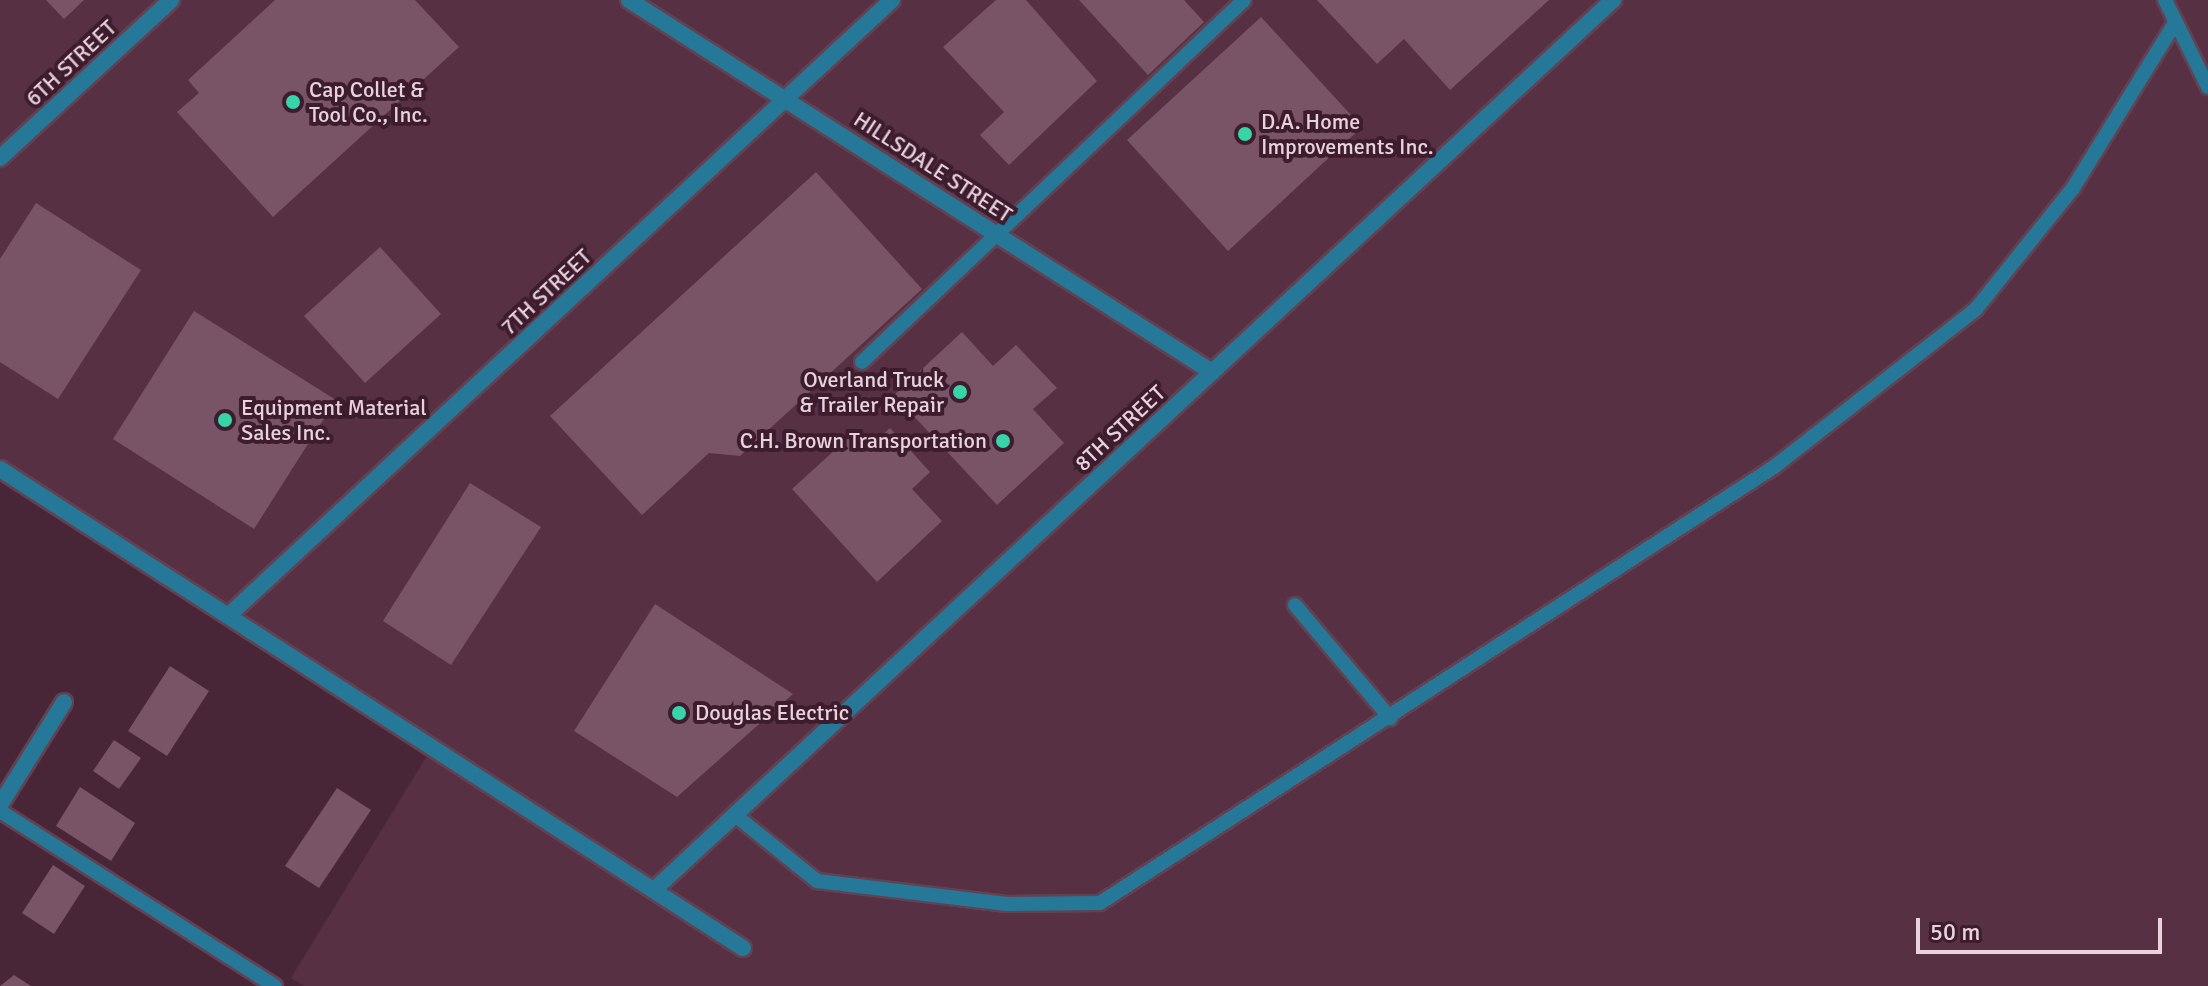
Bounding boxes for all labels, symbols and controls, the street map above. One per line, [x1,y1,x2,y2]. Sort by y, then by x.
street label: 6TH STREET [20,15,122,111]
place label: Cap Collet & Tool Co., Inc. [309,76,428,128]
marker: Cap Collet & Tool Co., Inc. [284,93,302,111]
street label: HILLSDALE STREET [849,106,1017,228]
place label: D.A. Home Improvements Inc. [1261,108,1434,160]
marker: D.A. Home Improvements Inc. [1236,125,1254,143]
street label: 7TH STREET [495,244,597,340]
place label: Overland Truck & Trailer Repair [800,366,944,418]
street label: 8TH STREET [1069,380,1171,476]
marker: Overland Truck & Trailer Repair [951,383,969,401]
place label: Equipment Material Sales Inc. [241,394,427,446]
marker: Equipment Material Sales Inc. [216,411,234,429]
place label: C.H. Brown Transportation [740,428,987,454]
marker: C.H. Brown Transportation [994,432,1012,450]
place label: Douglas Electric [695,700,849,726]
marker: Douglas Electric [670,704,688,722]
scale bar [1920,902,2166,952]
text: 50 m [1930,917,1980,947]

